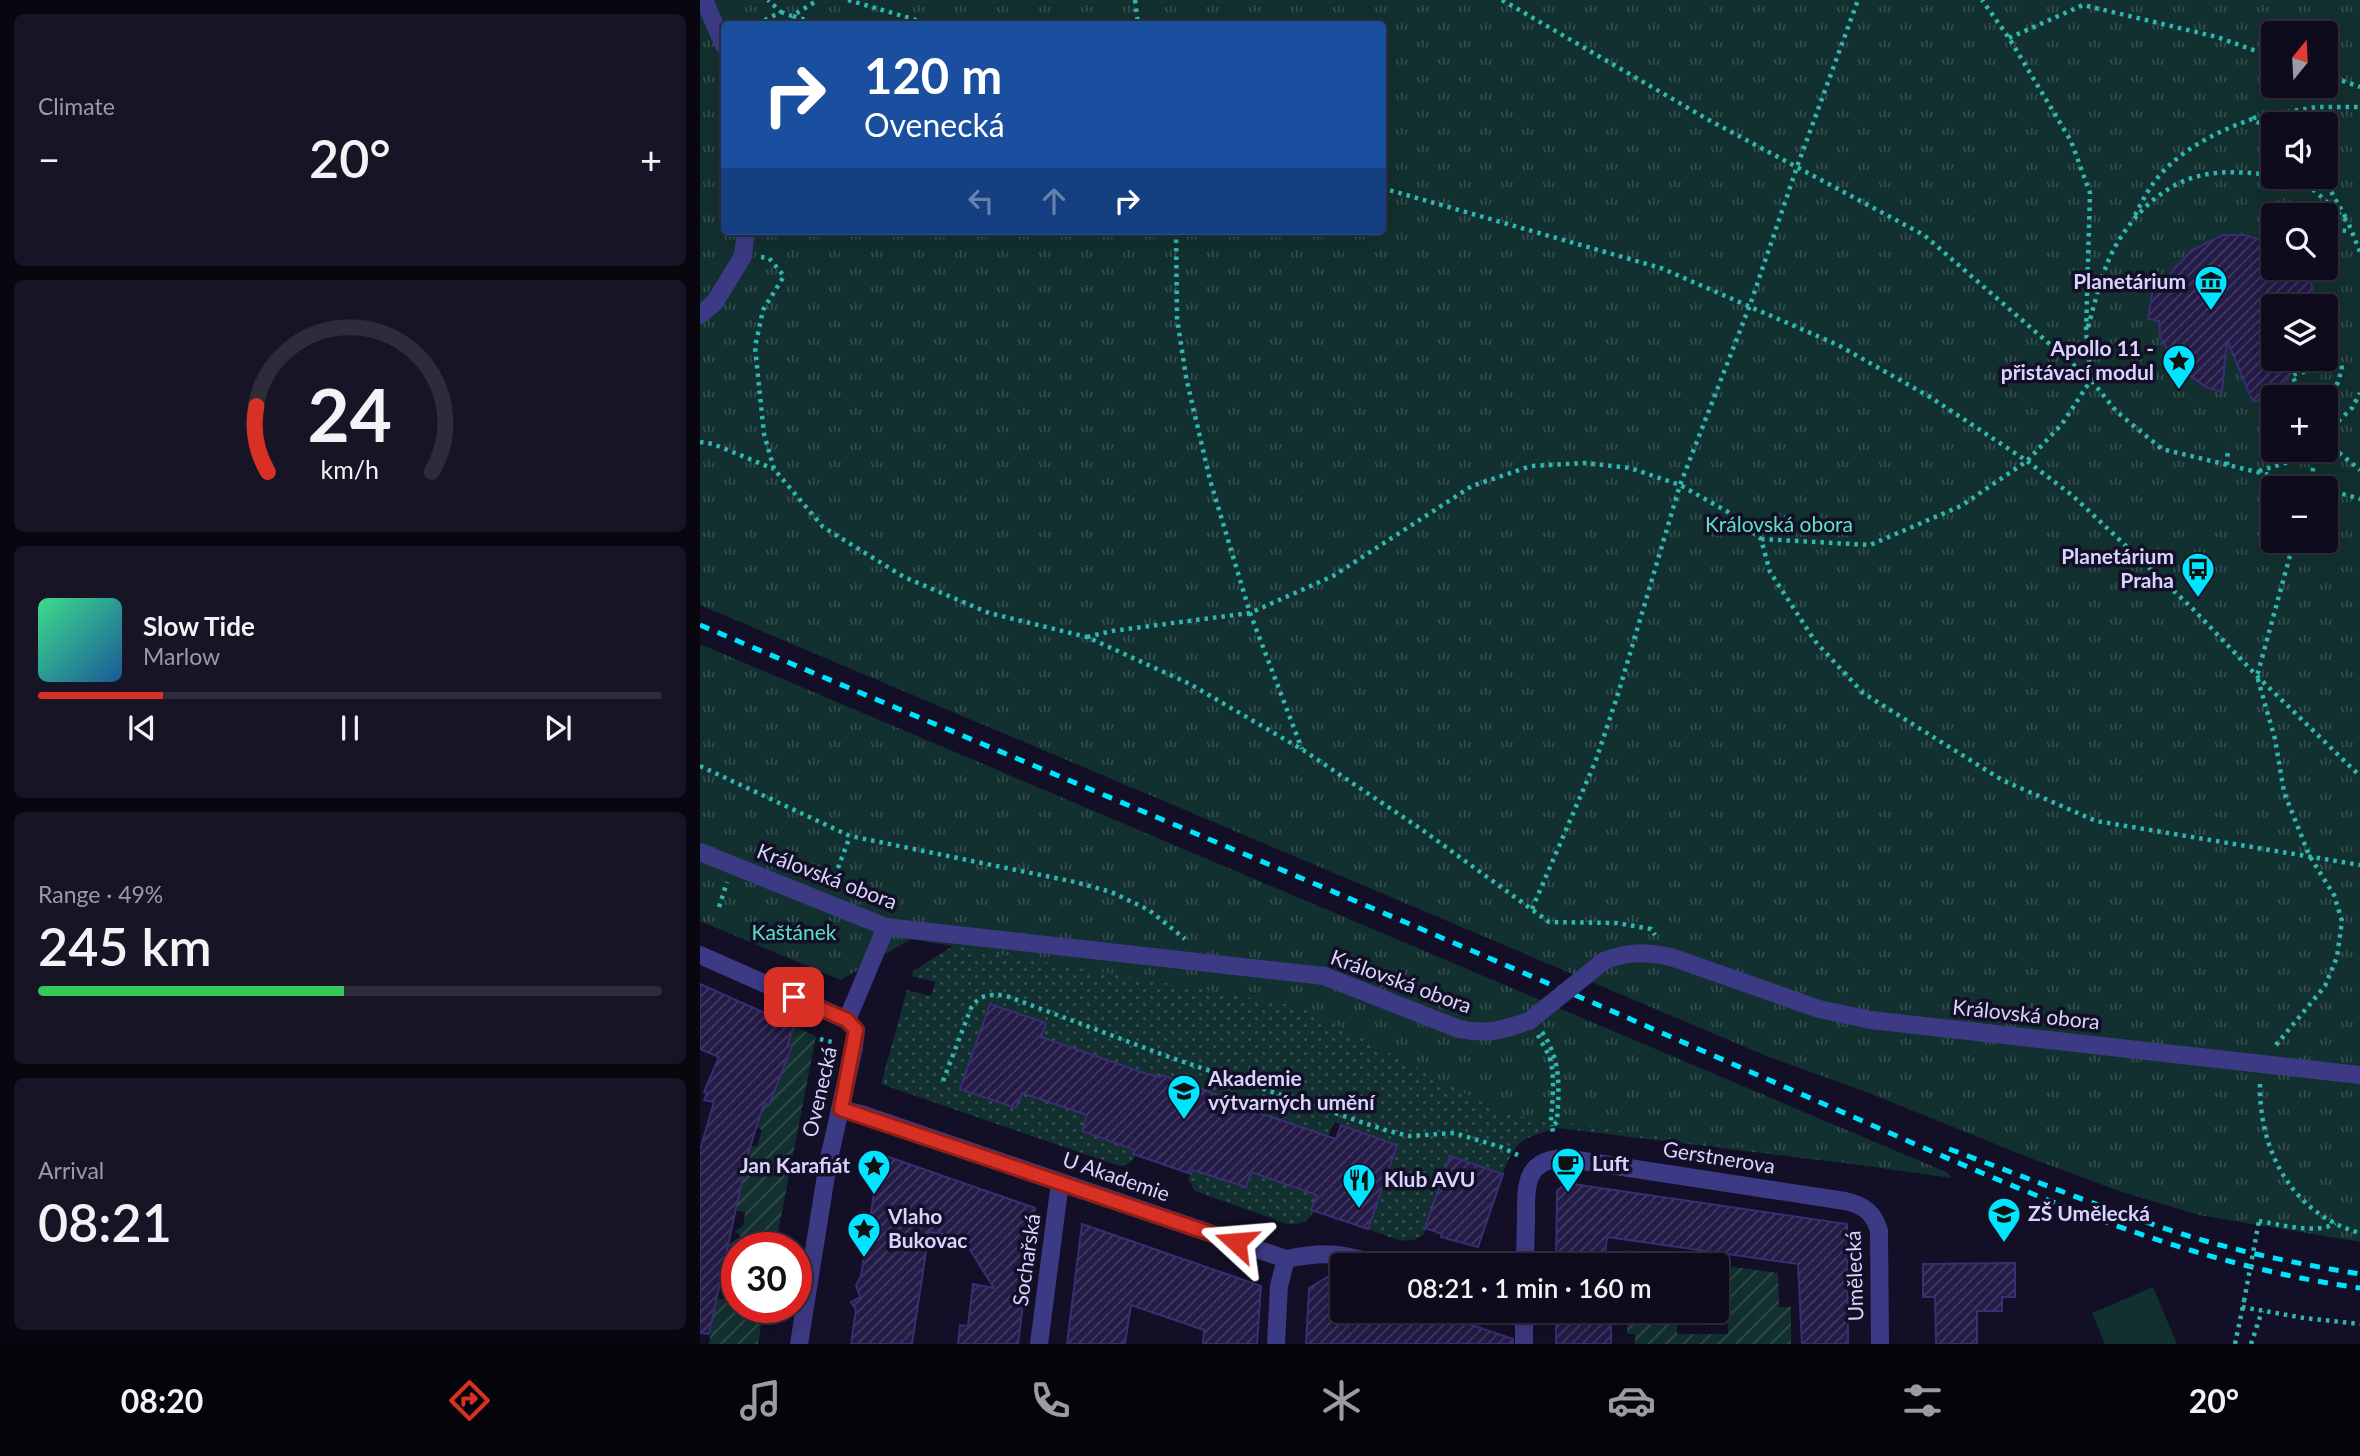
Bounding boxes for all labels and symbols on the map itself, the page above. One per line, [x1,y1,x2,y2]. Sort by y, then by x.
north arrow [2261,21,2338,98]
museum icon: Planetárium [2192,263,2230,312]
place label: Planetárium [2073,268,2186,293]
place label: Apollo 11 - přistávací modul [2001,335,2154,384]
place icon: Apollo 11 - přistávací modul [2160,342,2198,391]
park label: Královská obora [1705,511,1853,536]
place label: Planetárium Praha [2061,543,2174,592]
bus stop icon: Planetárium Praha [2179,550,2217,599]
street label: Královská obora [754,837,901,914]
park label: Kaštánek [752,919,837,944]
street label: Královská obora [1328,944,1475,1018]
pin [764,967,824,1027]
street label: Královská obora [1951,993,2101,1034]
street label: Ovenecká [796,1044,841,1139]
place label: Akademie výtvarných umění [1207,1065,1376,1114]
school or university icon: Akademie výtvarných umění [1165,1072,1203,1121]
street label: Gerstnerova [1661,1135,1777,1178]
cafe icon: Luft [1549,1145,1587,1194]
street label: U Akademie [1060,1146,1173,1206]
place icon: Jan Karafiát [855,1147,893,1196]
place label: Luft [1592,1150,1629,1175]
place label: Jan Karafiát [740,1152,850,1177]
restaurant icon: Klub AVU [1340,1161,1378,1210]
place label: Klub AVU [1384,1166,1475,1191]
school or university icon: ZŠ Umělecká [1985,1195,2023,1244]
place label: ZŠ Umělecká [2028,1200,2150,1225]
place label: Vlaho Bukovac [887,1203,968,1252]
position arrow [1199,1205,1273,1279]
place icon: Vlaho Bukovac [845,1210,883,1259]
street label: Sochařská [1007,1212,1044,1308]
street label: Umělecká [1839,1230,1868,1322]
speed limit sign: 30 [721,1232,812,1323]

